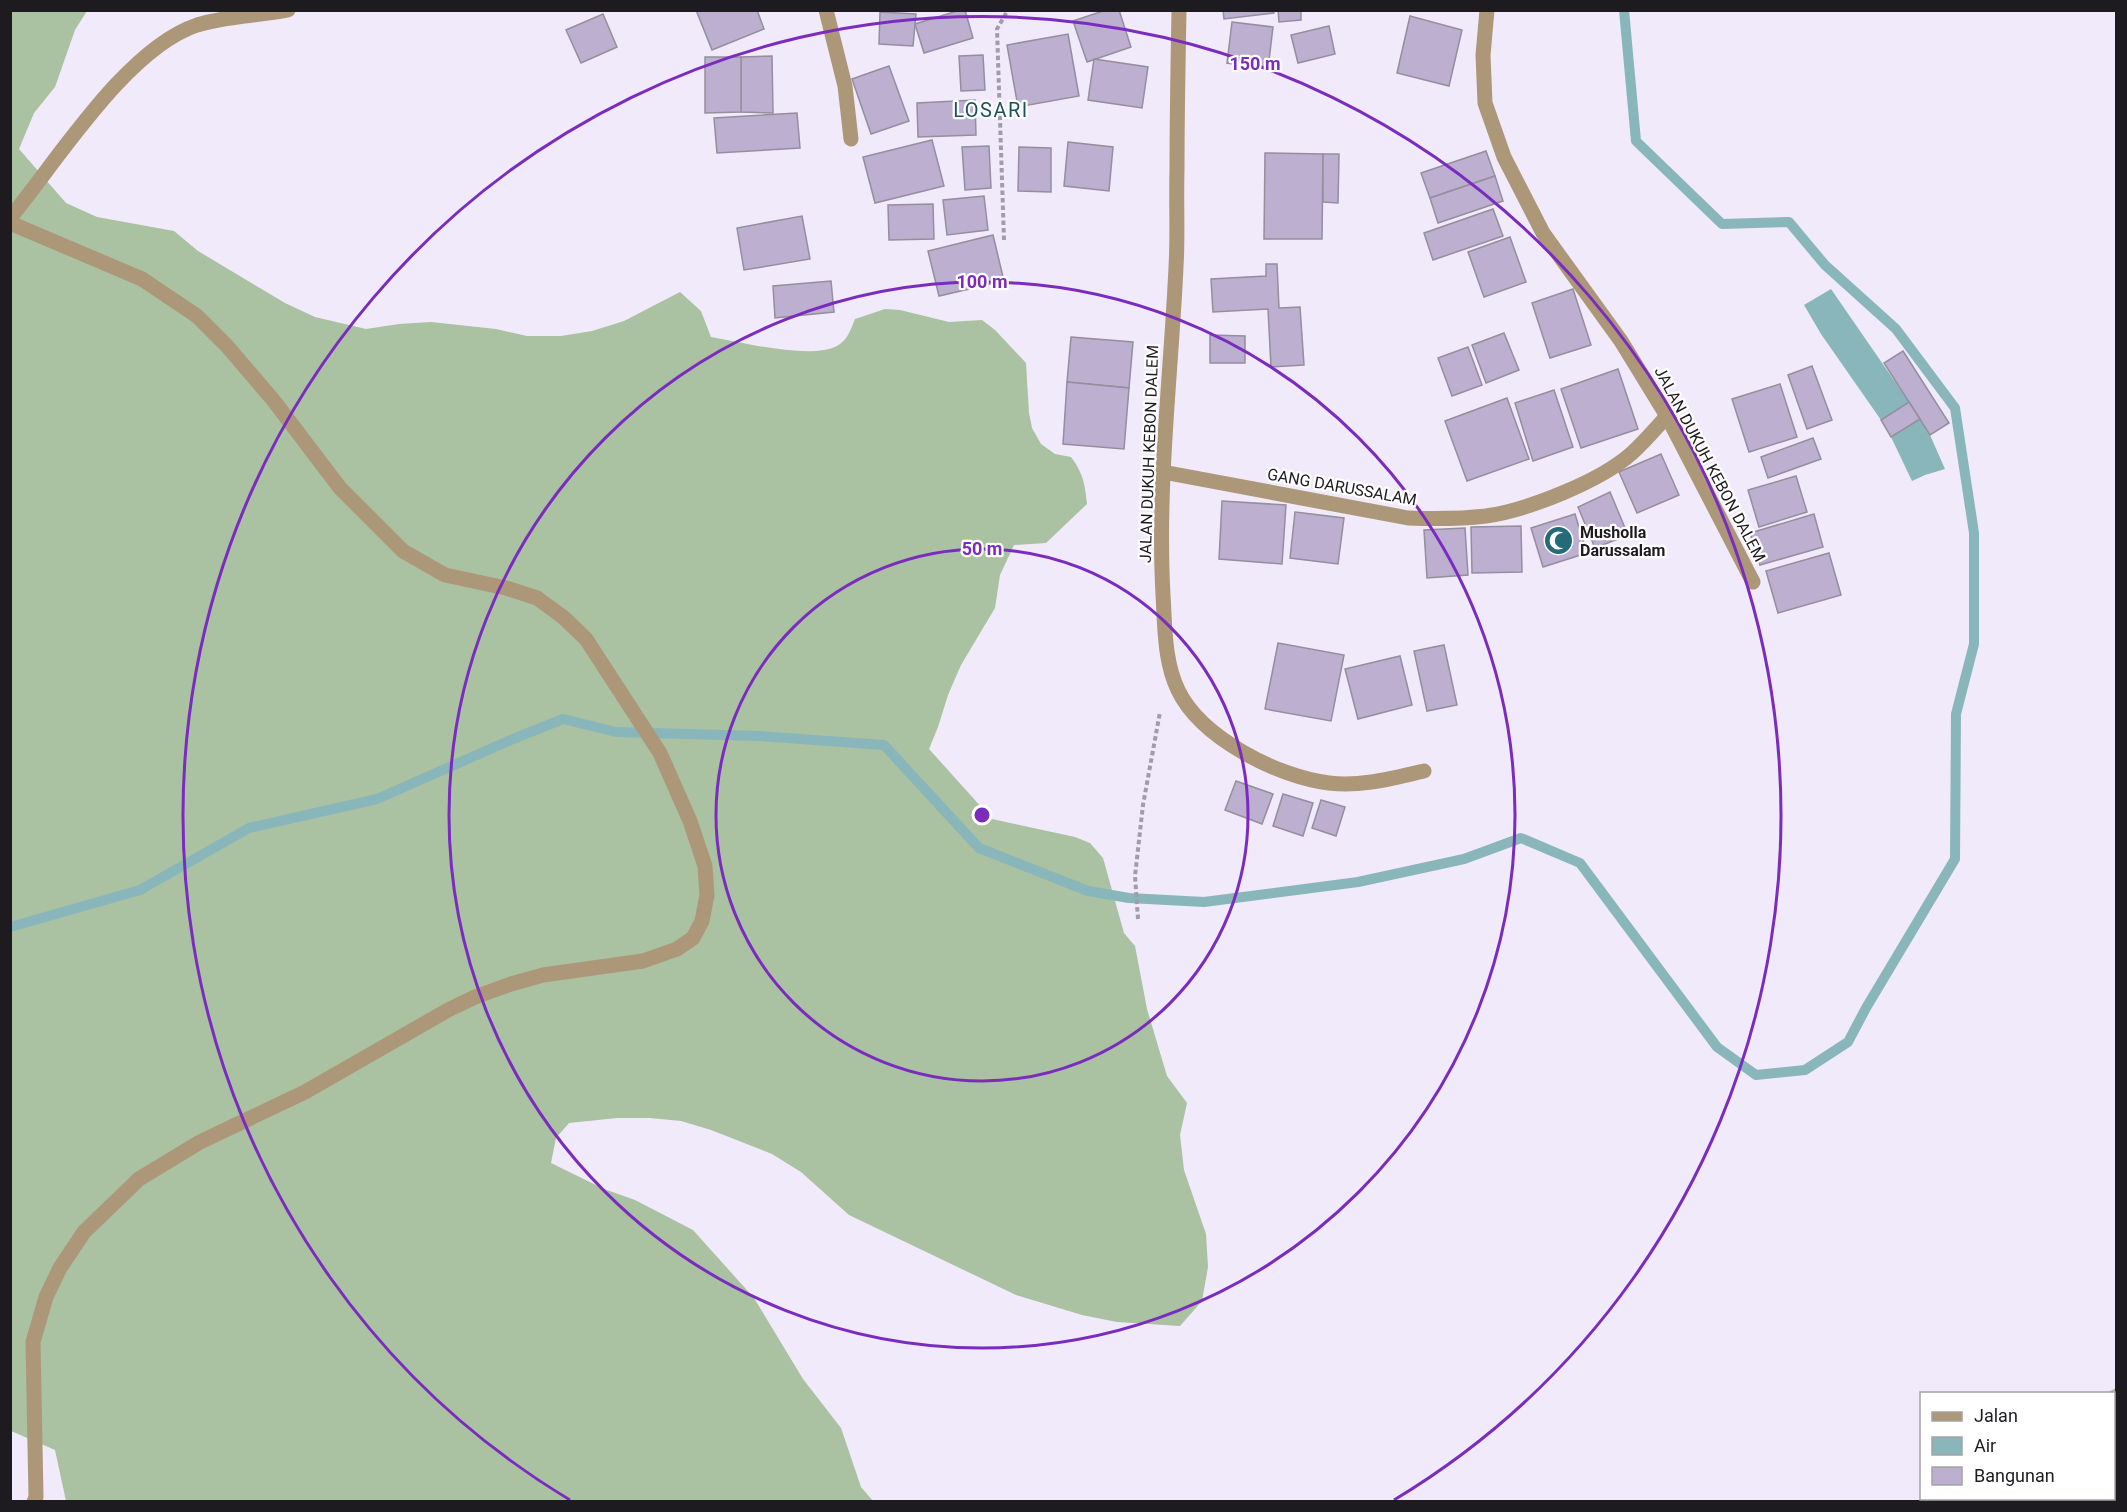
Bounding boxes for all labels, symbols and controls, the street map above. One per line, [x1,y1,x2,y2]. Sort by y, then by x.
text: 150 m [1229,53,1281,74]
district label: LOSARI [953,98,1029,122]
text: 100 m [956,271,1008,292]
street label: JALAN DUKUH KEBON DALEM [1136,345,1162,563]
street label: JALAN DUKUH KEBON DALEM [1650,363,1770,565]
street label: GANG DARUSSALAM [1266,465,1418,509]
place label: Musholla Darussalam [1580,523,1665,560]
mosque icon: Musholla Darussalam [1543,525,1575,557]
text: 50 m [962,538,1002,559]
centre of rings [972,805,992,825]
legend [1920,1392,2115,1500]
text: Jalan [1974,1405,2018,1426]
text: Air [1974,1435,1996,1456]
text: Bangunan [1974,1465,2055,1486]

